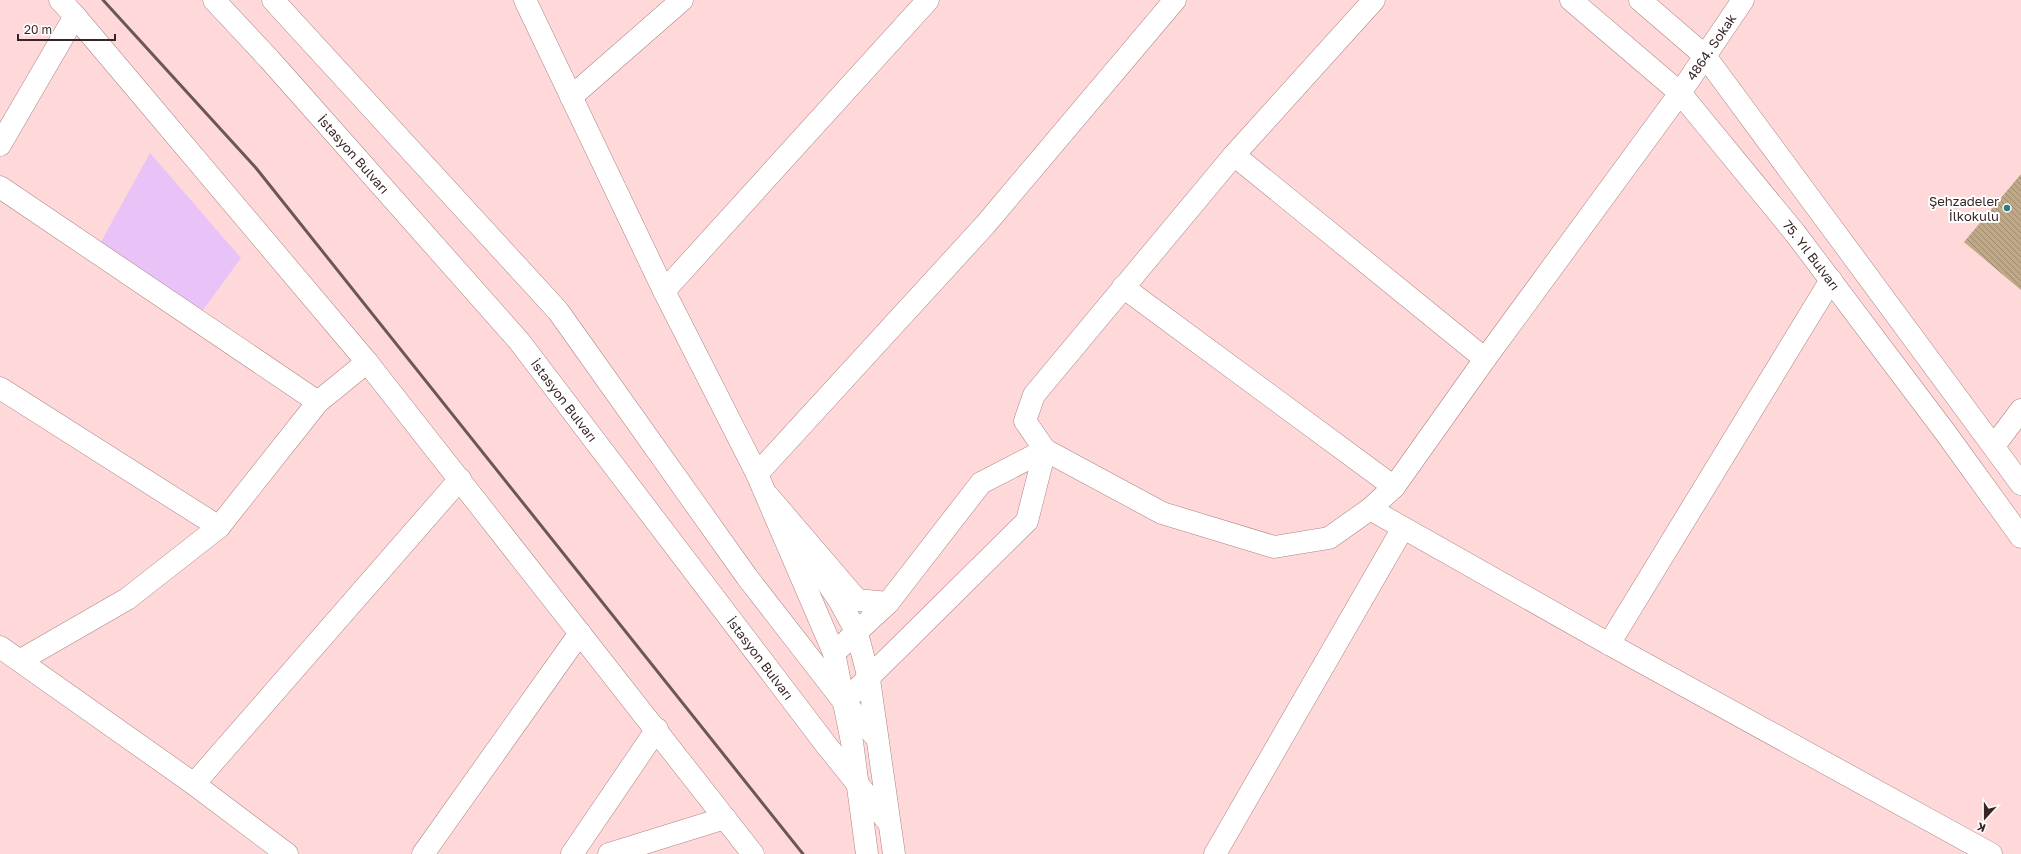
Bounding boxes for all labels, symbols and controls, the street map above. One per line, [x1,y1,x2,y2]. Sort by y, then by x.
street label: 4864. Sokak [1683,10,1740,83]
scale bar [18,16,115,42]
text: 20 m [24,22,52,37]
street label: İstasyon Bulvarı [314,112,393,197]
place label: Şehzadeler İlkokulu [1929,193,1999,224]
marker: Şehzadeler İlkokulu [2002,203,2012,213]
street label: 75. Yıl Bulvarı [1780,217,1843,293]
street label: İstasyon Bulvarı [527,356,601,445]
street label: İstasyon Bulvarı [724,614,797,703]
north arrow [1965,798,2005,838]
text: K [1975,820,1987,835]

